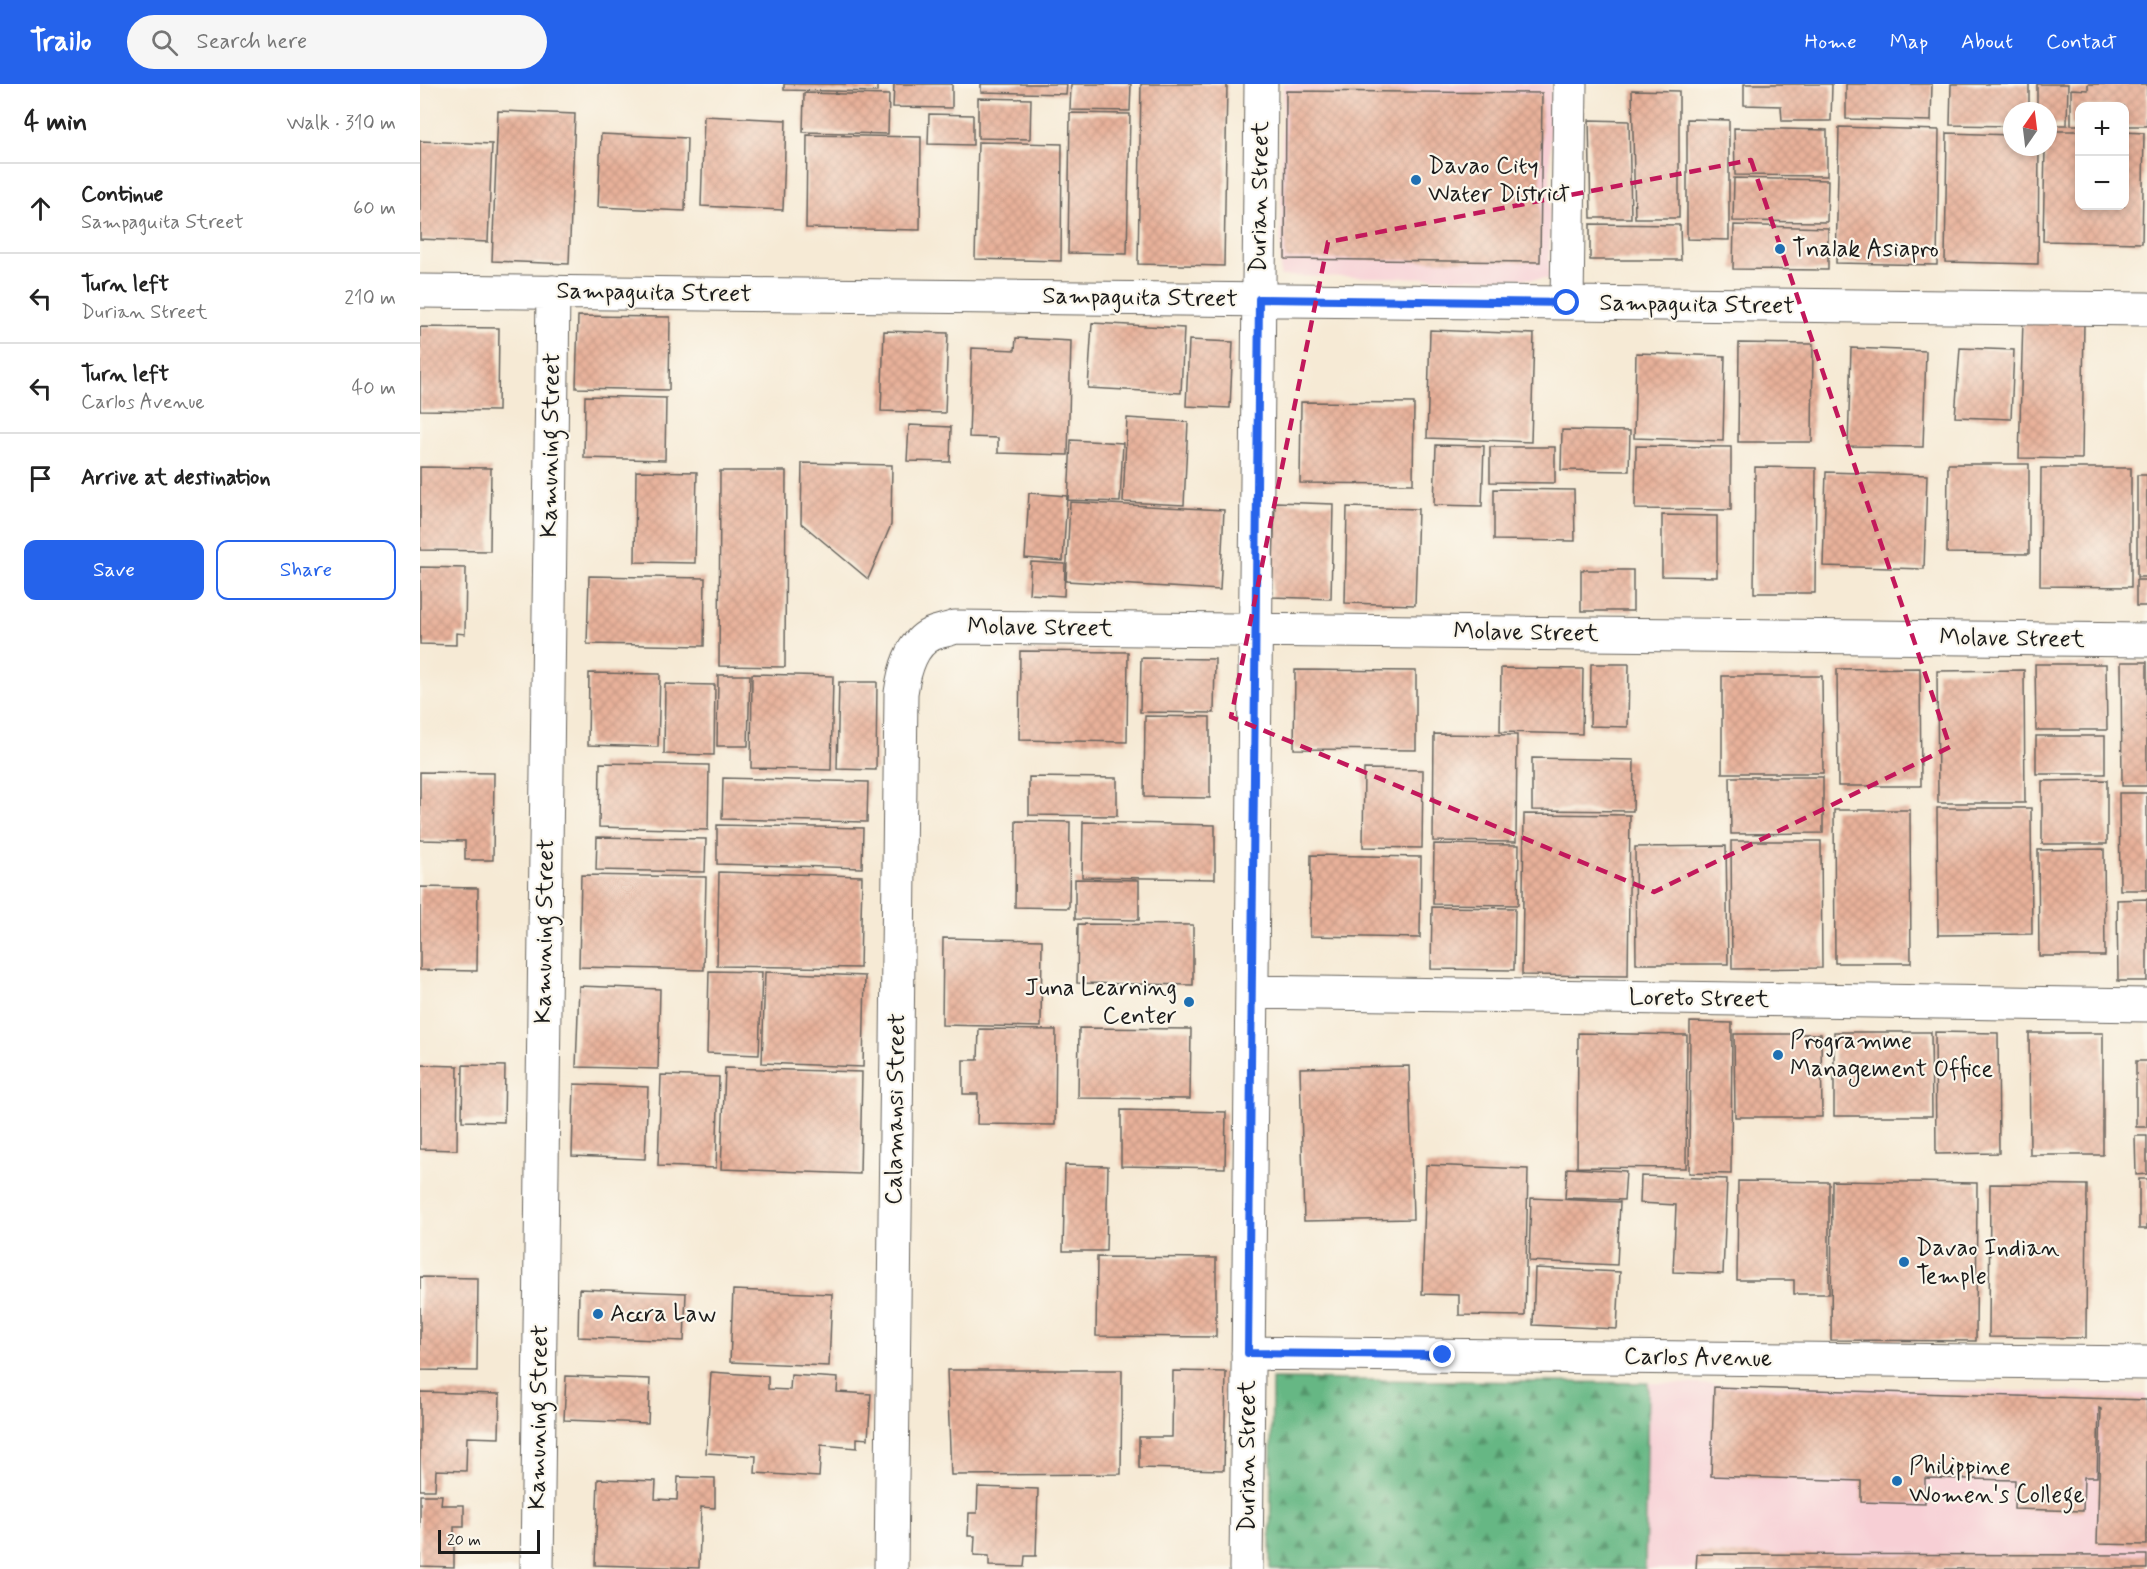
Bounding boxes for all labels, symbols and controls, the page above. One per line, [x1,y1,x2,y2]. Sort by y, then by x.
search box [127,15,547,69]
text: Trailo [30,24,91,61]
icon: search [148,26,181,59]
text: Search here [196,28,307,56]
text: Home [1805,28,1857,56]
text: Map [1890,28,1928,56]
text: About [1961,28,2013,56]
text: Contact [2046,28,2117,56]
north arrow [2003,102,2057,156]
map controls [2075,102,2129,210]
button: + [2075,102,2129,156]
text: 4 min [24,106,87,140]
text: Walk · 310 m [286,110,396,137]
street label: Durian Street [1243,121,1277,273]
place label: Davao City Water District [1428,151,1570,210]
button: − [2075,156,2129,210]
marker: Davao City Water District [1409,173,1423,187]
text: Continue [81,181,163,209]
icon: ahead [24,192,57,225]
text: 60 m [353,195,396,222]
text: Sampaguita Street [81,209,244,236]
place label: Tnalak Asiapro [1792,234,1939,265]
marker: Tnalak Asiapro [1773,242,1787,256]
text: Turn left [81,271,169,299]
street label: Sampaguita Street [556,276,752,310]
street label: Sampaguita Street [1042,281,1238,315]
icon: left [24,282,57,315]
text: 210 m [344,285,396,312]
street label: Sampaguita Street [1599,288,1795,322]
route start [1553,289,1579,315]
text: Durian Street [81,299,208,326]
street label: Kamuning Street [534,352,571,538]
text: Turn left [81,361,169,389]
icon: left [24,372,57,405]
text: 40 m [352,375,396,402]
text: Carlos Avenue [81,389,205,416]
icon: arrive [24,462,57,495]
text: Arrive at destination [81,464,271,492]
button: Save [24,540,204,600]
button: Share [216,540,396,600]
street label: Molave Street [967,611,1113,645]
street label: Molave Street [1453,616,1599,650]
street label: Molave Street [1939,622,2085,656]
street label: Kamuning Street [528,838,565,1024]
place label: Juna Learning Center [1025,973,1177,1032]
street label: Loreto Street [1629,982,1769,1016]
marker: Juna Learning Center [1182,995,1196,1009]
street label: Calamansi Street [879,1013,913,1205]
place label: Programme Management Office [1790,1026,1993,1087]
marker: Programme Management Office [1771,1048,1785,1062]
place label: Davao Indian Temple [1916,1233,2060,1292]
marker: Davao Indian Temple [1897,1255,1911,1269]
place label: Accra Law [610,1299,716,1330]
marker: Accra Law [591,1307,605,1321]
street label: Kamuning Street [522,1324,559,1510]
route end [1429,1341,1455,1367]
street label: Carlos Avenue [1623,1341,1773,1375]
street label: Durian Street [1232,1380,1263,1532]
place label: Philippine Women's College [1909,1452,2085,1514]
marker: Philippine Women's College [1890,1474,1904,1488]
scale bar [438,1527,540,1554]
text: 20 m [447,1530,481,1551]

